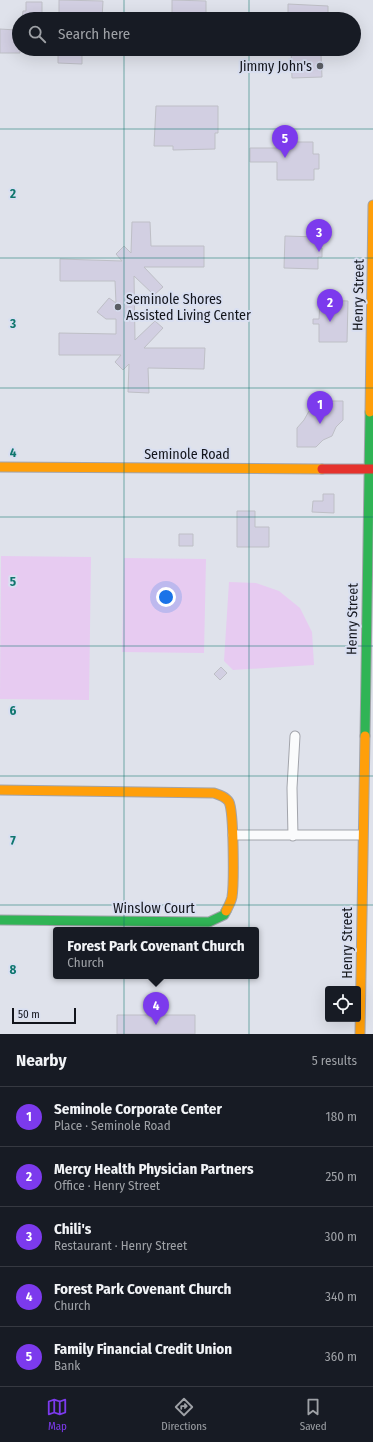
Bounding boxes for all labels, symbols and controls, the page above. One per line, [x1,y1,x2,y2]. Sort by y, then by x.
search box [12,12,361,56]
icon: search [26,23,48,45]
text: Search here [58,25,130,43]
place label: Jimmy John's [239,58,312,75]
marker: Jimmy John's [315,61,325,71]
pin: 5 [272,125,298,158]
text: 2 [9,186,16,201]
pin: 3 [306,219,332,252]
street label: Henry Street [349,259,368,331]
pin: 2 [317,289,343,322]
place label: Seminole Shores Assisted Living Center [126,291,251,324]
marker: Seminole Shores Assisted Living Center [113,302,123,312]
text: 3 [9,316,16,331]
pin: 1 [307,391,333,424]
text: 4 [10,445,17,460]
street label: Seminole Road [144,446,230,463]
text: 5 [10,574,16,589]
street label: Henry Street [343,583,362,655]
your location [156,587,176,607]
text: 6 [10,703,17,718]
text: 7 [10,833,16,848]
street label: Winslow Court [113,900,195,917]
street label: Henry Street [339,907,356,979]
popup [53,927,259,979]
text: Forest Park Covenant Church [67,937,245,955]
text: Church [67,955,104,970]
text: 8 [10,962,17,977]
map controls [325,986,361,1022]
button: locate [325,986,361,1022]
pin: 4 [143,992,169,1025]
scale bar [12,1006,76,1025]
text: 50 m [18,1008,40,1021]
text: Nearby [16,1050,67,1071]
text: 5 results [312,1053,357,1068]
text: Seminole Corporate Center [54,1100,222,1118]
text: 1 [26,1109,32,1124]
text: 180 m [326,1109,357,1124]
text: Place · Seminole Road [54,1118,171,1133]
text: Mercy Health Physician Partners [54,1160,253,1178]
text: 2 [26,1169,32,1184]
text: 250 m [325,1169,357,1184]
text: Office · Henry Street [54,1178,160,1193]
text: Chili's [54,1220,91,1238]
text: 3 [26,1229,32,1244]
text: 300 m [325,1229,357,1244]
text: Restaurant · Henry Street [54,1238,187,1253]
text: Forest Park Covenant Church [54,1280,231,1298]
text: 4 [26,1289,32,1304]
text: 340 m [325,1289,357,1304]
text: Church [54,1298,91,1313]
text: Family Financial Credit Union [54,1340,232,1358]
text: 5 [26,1349,32,1364]
text: 360 m [325,1349,357,1364]
text: Bank [54,1358,80,1373]
tab: Map [46,1396,68,1433]
tab: Directions [161,1396,207,1433]
tab: Saved [300,1396,327,1433]

